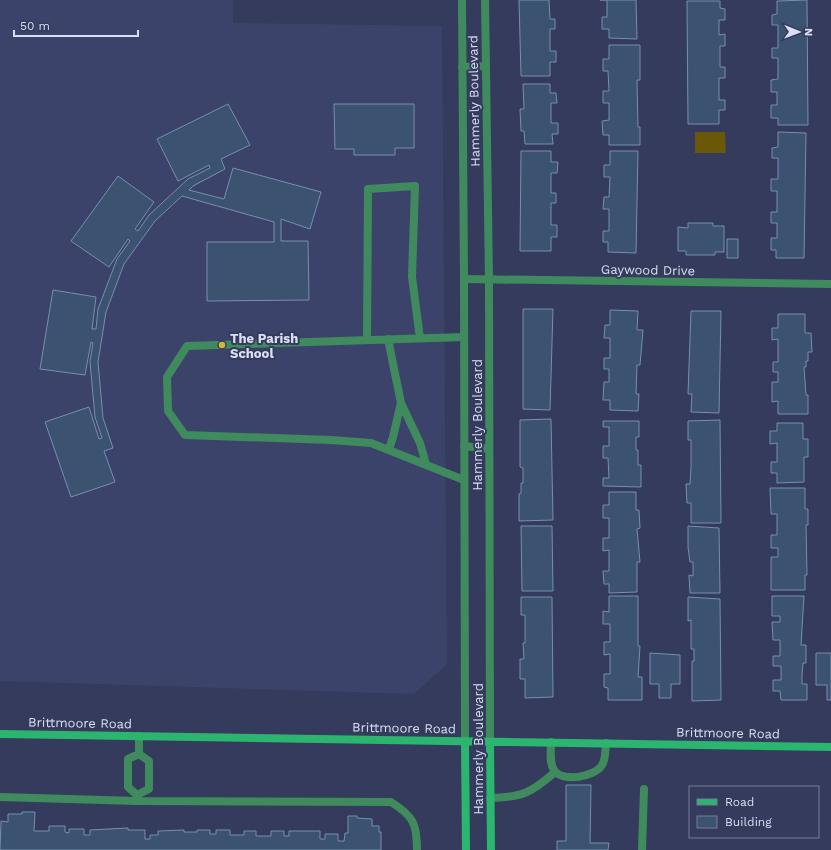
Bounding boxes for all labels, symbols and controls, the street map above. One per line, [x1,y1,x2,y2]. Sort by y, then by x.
scale bar [14,12,138,38]
north arrow [779,12,819,52]
text: 50 m [20,19,50,33]
text: N [802,28,815,36]
street label: Hammerly Boulevard [465,35,483,167]
street label: Gaywood Drive [601,262,695,278]
place label: The Parish School [230,331,298,361]
marker: The Parish School [217,340,227,350]
street label: Hammerly Boulevard [470,359,485,491]
street label: Hammerly Boulevard [471,683,486,815]
street label: Brittmoore Road [28,715,132,731]
street label: Brittmoore Road [352,720,456,736]
street label: Brittmoore Road [676,725,780,741]
legend [689,786,819,838]
text: Road [725,795,754,809]
text: Building [725,815,772,829]

